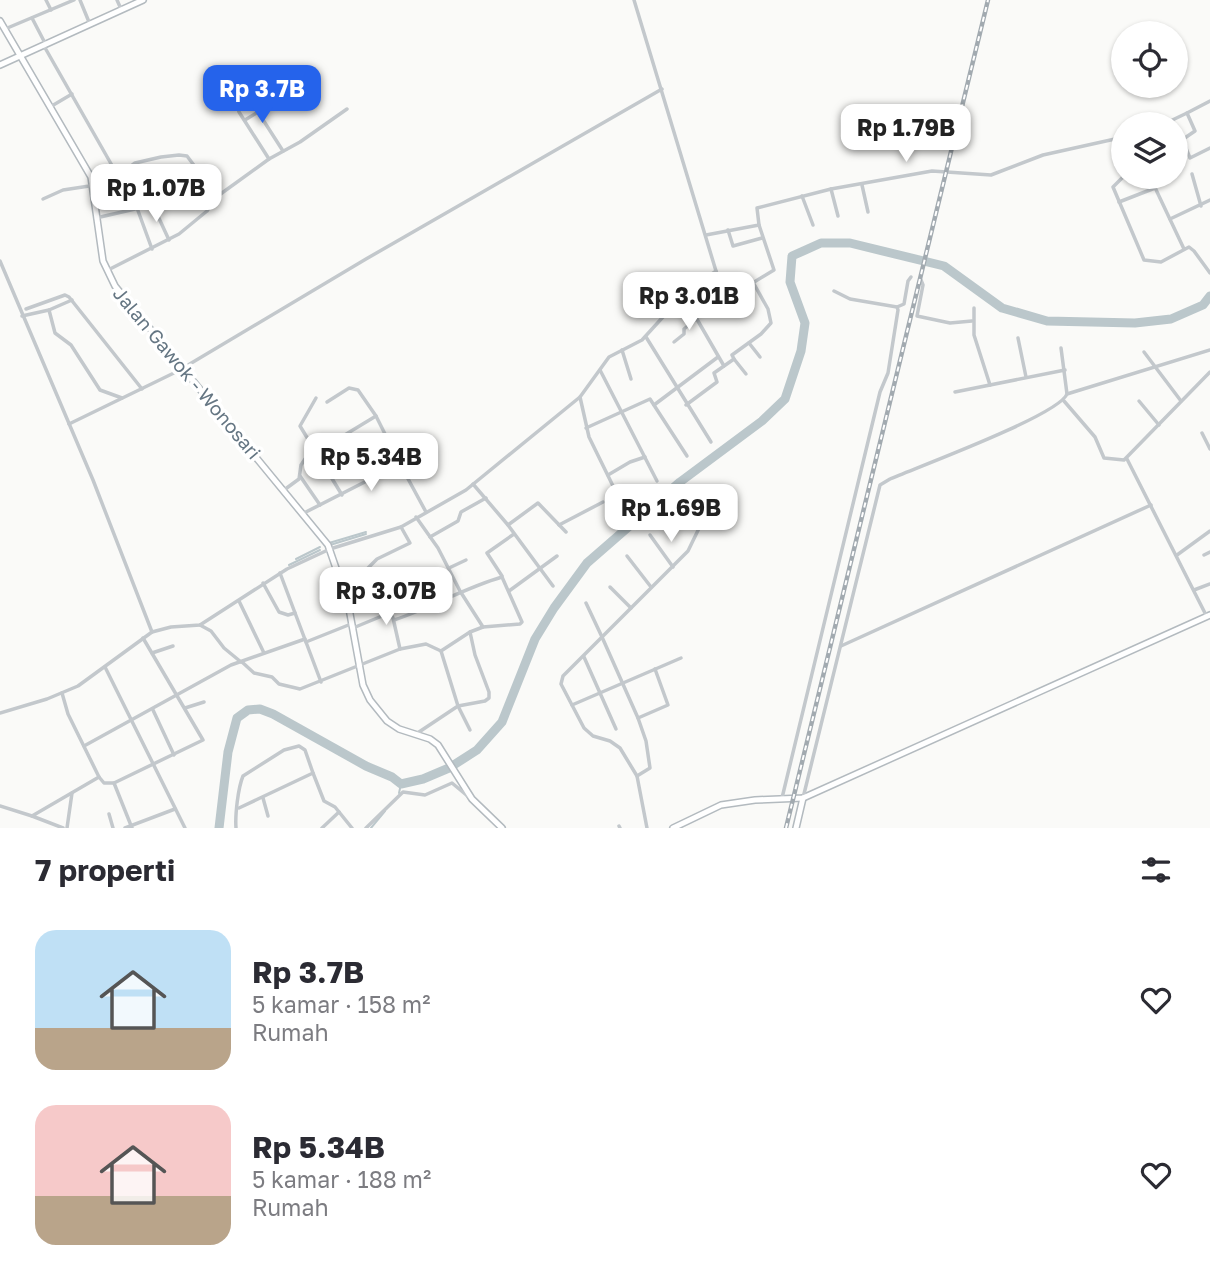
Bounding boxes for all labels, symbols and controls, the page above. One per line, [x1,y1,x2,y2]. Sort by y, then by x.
map controls [1111,21,1188,189]
button: locate [1111,21,1188,98]
pin: Rp 3.7B [197,66,327,125]
text: Rp 3.7B [219,74,305,102]
pin: Rp 1.79B [834,104,978,164]
button: layers [1111,112,1188,189]
text: Rp 1.79B [857,113,955,141]
pin: Rp 1.07B [84,164,228,224]
text: Rp 1.07B [107,173,205,201]
pin: Rp 3.01B [617,272,761,332]
text: Rp 3.01B [639,281,739,309]
street label: Jalan Gawok - Wonosari [109,282,266,463]
pin: Rp 5.34B [299,434,443,493]
text: Rp 5.34B [320,442,422,470]
pin: Rp 1.69B [599,484,743,544]
text: Rp 1.69B [621,493,721,521]
pin: Rp 3.07B [314,568,458,627]
text: Rp 3.07B [336,576,436,604]
icon: filters [1137,851,1175,889]
text: 7 properti [35,852,175,888]
text: Rp 3.7B [252,954,364,990]
icon: home [91,958,175,1042]
icon: heart [1137,981,1175,1019]
text: 5 kamar · 158 m² [252,990,430,1018]
text: Rumah [252,1018,329,1046]
text: Rp 5.34B [252,1129,385,1165]
icon: home [91,1133,175,1217]
icon: heart [1137,1156,1175,1194]
text: 5 kamar · 188 m² [252,1165,431,1193]
text: Rumah [252,1193,329,1221]

